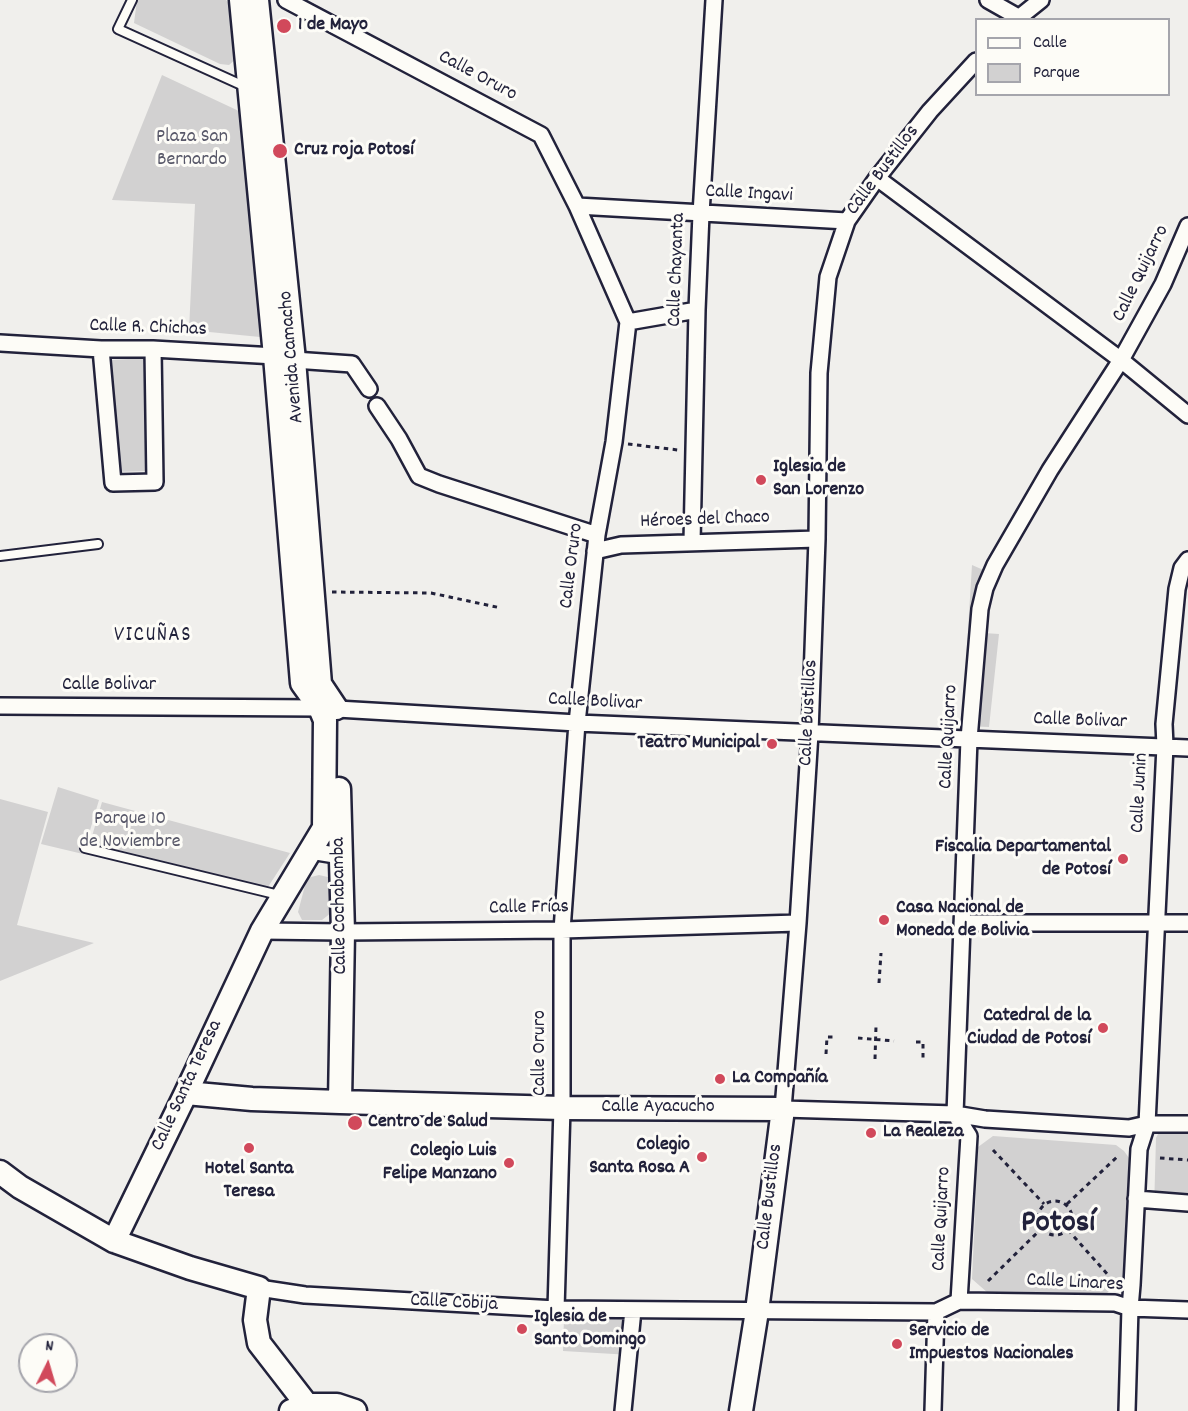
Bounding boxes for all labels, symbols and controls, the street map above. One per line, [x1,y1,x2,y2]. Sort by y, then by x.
place label: 1 de Mayo [298,14,368,38]
marker: 1 de Mayo [275,17,293,35]
legend [975,18,1170,96]
text: Calle [1033,31,1067,56]
street label: Calle Oruro [433,46,521,108]
text: Parque [1033,61,1080,86]
street label: Calle Bustillos [842,121,926,221]
park label: Plaza San Bernardo [156,126,228,173]
place label: Cruz roja Potosí [294,139,414,163]
marker: Cruz roja Potosí [271,142,289,160]
street label: Calle Ingavi [705,181,793,209]
street label: Calle Chayanta [664,213,692,327]
street label: Calle Quijarro [1108,222,1176,326]
street label: Avenida Camacho [275,290,311,424]
street label: Calle R. Chichas [89,315,207,343]
place label: Iglesia de San Lorenzo [773,456,864,503]
marker: Iglesia de San Lorenzo [754,473,768,487]
street label: Héroes del Chaco [640,507,770,535]
street label: Calle Oruro [556,522,590,610]
district label: VICUÑAS [114,624,192,650]
street label: Calle Bustillos [795,659,825,767]
street label: Calle Bolivar [62,674,156,698]
street label: Calle Quijarro [935,684,965,790]
street label: Calle Bolivar [547,689,643,717]
street label: Calle Bolivar [1033,708,1127,736]
place label: Teatro Municipal [637,732,760,756]
marker: Teatro Municipal [765,737,779,751]
street label: Calle Junin [1127,752,1155,834]
park label: Parque 10 de Noviembre [80,808,180,855]
place label: Fiscalia Departamental de Potosí [935,836,1111,883]
street label: Calle Cochabamba [328,837,354,975]
marker: Fiscalia Departamental de Potosí [1116,852,1130,866]
street label: Calle Frías [489,896,569,922]
place label: Casa Nacional de Moneda de Bolivia [896,897,1029,944]
marker: Casa Nacional de Moneda de Bolivia [877,913,891,927]
place label: Catedral de la Ciudad de Potosí [967,1005,1091,1052]
street label: Calle Oruro [529,1010,553,1096]
street label: Calle Santa Teresa [147,1017,229,1155]
marker: Catedral de la Ciudad de Potosí [1096,1021,1110,1035]
place label: La Compañía [732,1067,828,1091]
marker: La Compañía [713,1072,727,1086]
street label: Calle Ayacucho [601,1096,715,1120]
place label: Centro de Salud [368,1111,488,1135]
marker: Centro de Salud [346,1114,364,1132]
place label: La Realeza [883,1121,964,1145]
marker: La Realeza [864,1126,878,1140]
place label: Colegio Santa Rosa A [589,1134,690,1181]
place label: Colegio Luis Felipe Manzano [383,1140,497,1187]
marker: Hotel Santa Teresa [242,1141,256,1155]
street label: Calle Bustillos [753,1143,789,1251]
marker: Colegio Santa Rosa A [695,1150,709,1164]
marker: Colegio Luis Felipe Manzano [502,1156,516,1170]
place label: Hotel Santa Teresa [205,1158,293,1205]
street label: Calle Quijarro [928,1166,958,1272]
district label: Potosí [1021,1207,1095,1245]
street label: Calle Linares [1026,1269,1124,1299]
street label: Calle Cobija [409,1290,499,1318]
place label: Iglesia de Santo Domingo [534,1306,646,1353]
place label: Servicio de Impuestos Nacionales [909,1320,1074,1367]
marker: Iglesia de Santo Domingo [515,1322,529,1336]
north arrow [18,1333,78,1393]
text: N [44,1335,54,1358]
marker: Servicio de Impuestos Nacionales [890,1337,904,1351]

